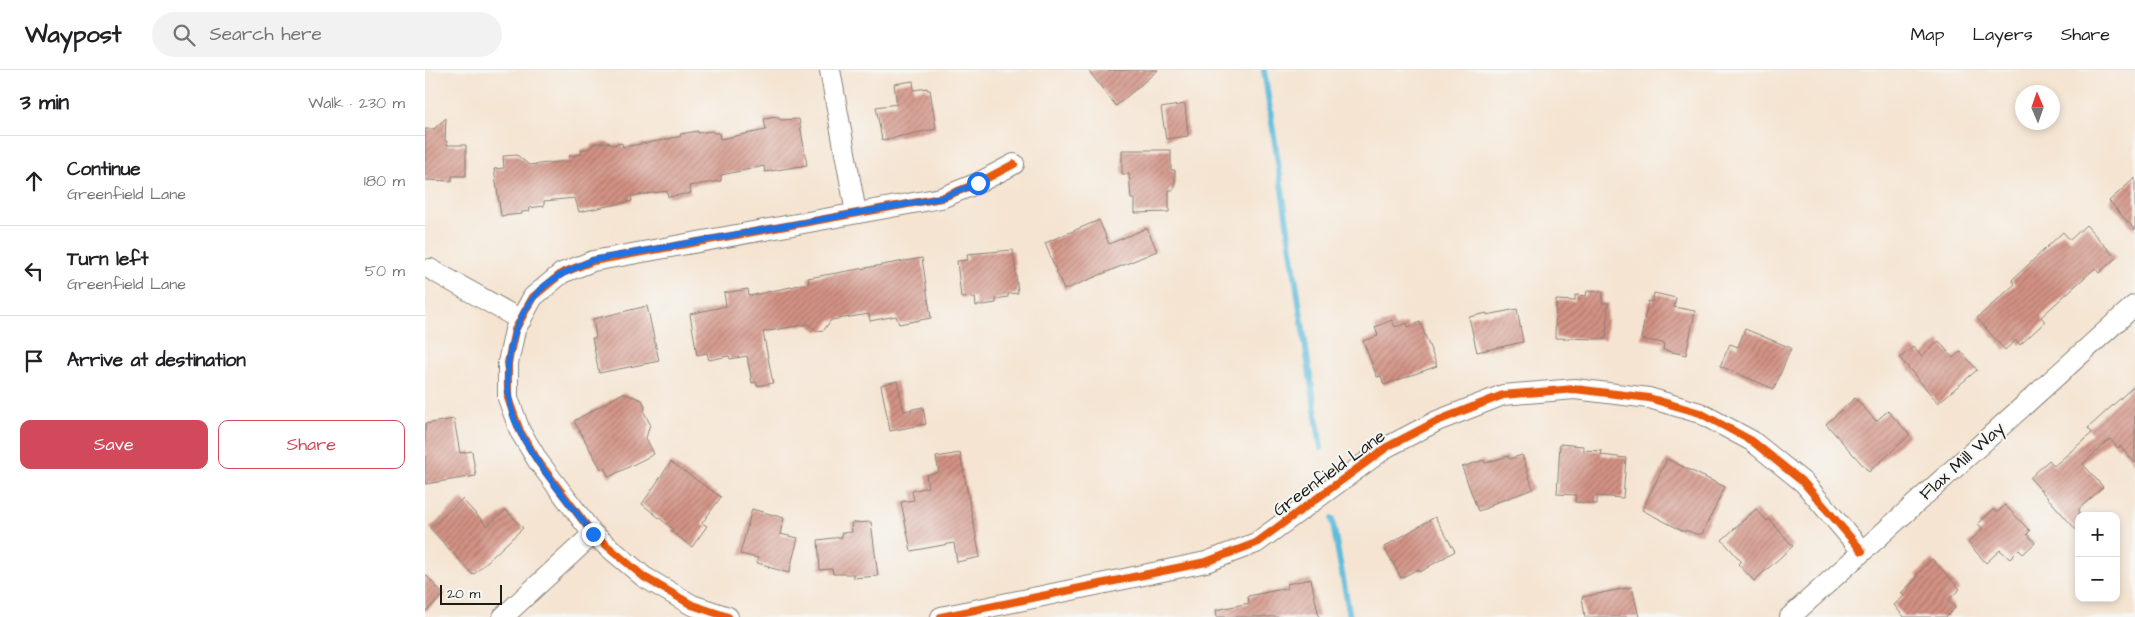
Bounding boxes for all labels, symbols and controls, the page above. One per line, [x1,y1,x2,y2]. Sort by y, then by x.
search box [152,12,502,57]
text: Waypost [25,18,122,52]
icon: search [170,21,198,49]
text: Search here [210,21,322,48]
text: Map [1910,22,1944,47]
text: Layers [1972,22,2033,47]
text: Share [2061,22,2110,47]
north arrow [2015,85,2060,130]
text: 3 min [20,88,69,117]
text: Walk · 230 m [308,92,405,114]
text: Continue [67,156,141,183]
icon: ahead [20,167,48,195]
text: 180 m [364,170,405,192]
route start [967,172,990,195]
text: Greenfield Lane [67,183,186,205]
text: Turn left [67,246,148,273]
icon: left [20,257,48,285]
text: 50 m [365,260,405,282]
text: Greenfield Lane [67,273,186,295]
icon: arrive [20,347,48,375]
text: Arrive at destination [67,347,246,374]
street label: Flax Mill Way [1914,416,2011,507]
button: Save [20,420,208,469]
button: Share [218,420,405,469]
street label: Greenfield Lane [1268,423,1391,522]
map controls [2075,512,2120,602]
button: + [2075,512,2120,557]
route end [582,523,605,546]
button: − [2075,557,2120,602]
scale bar [440,582,503,605]
text: 20 m [447,584,480,604]

